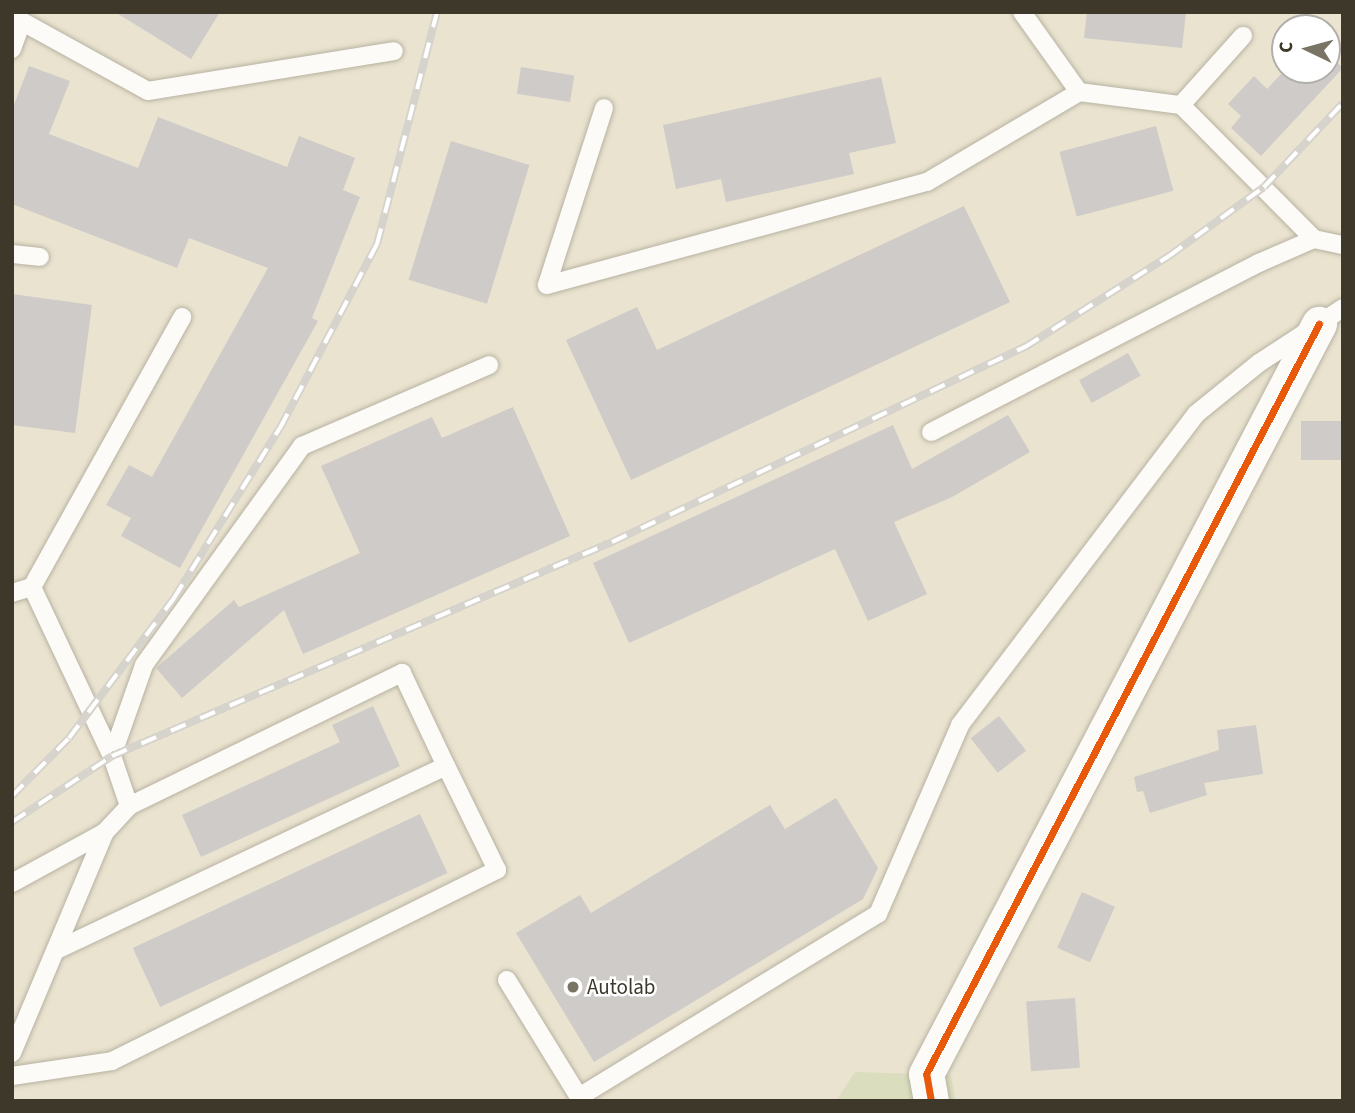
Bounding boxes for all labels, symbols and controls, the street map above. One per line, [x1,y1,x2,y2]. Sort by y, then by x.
north arrow [1271,14,1341,84]
text: С [1273,41,1301,54]
place label: Autolab [587,974,655,1000]
marker: Autolab [565,979,581,995]

